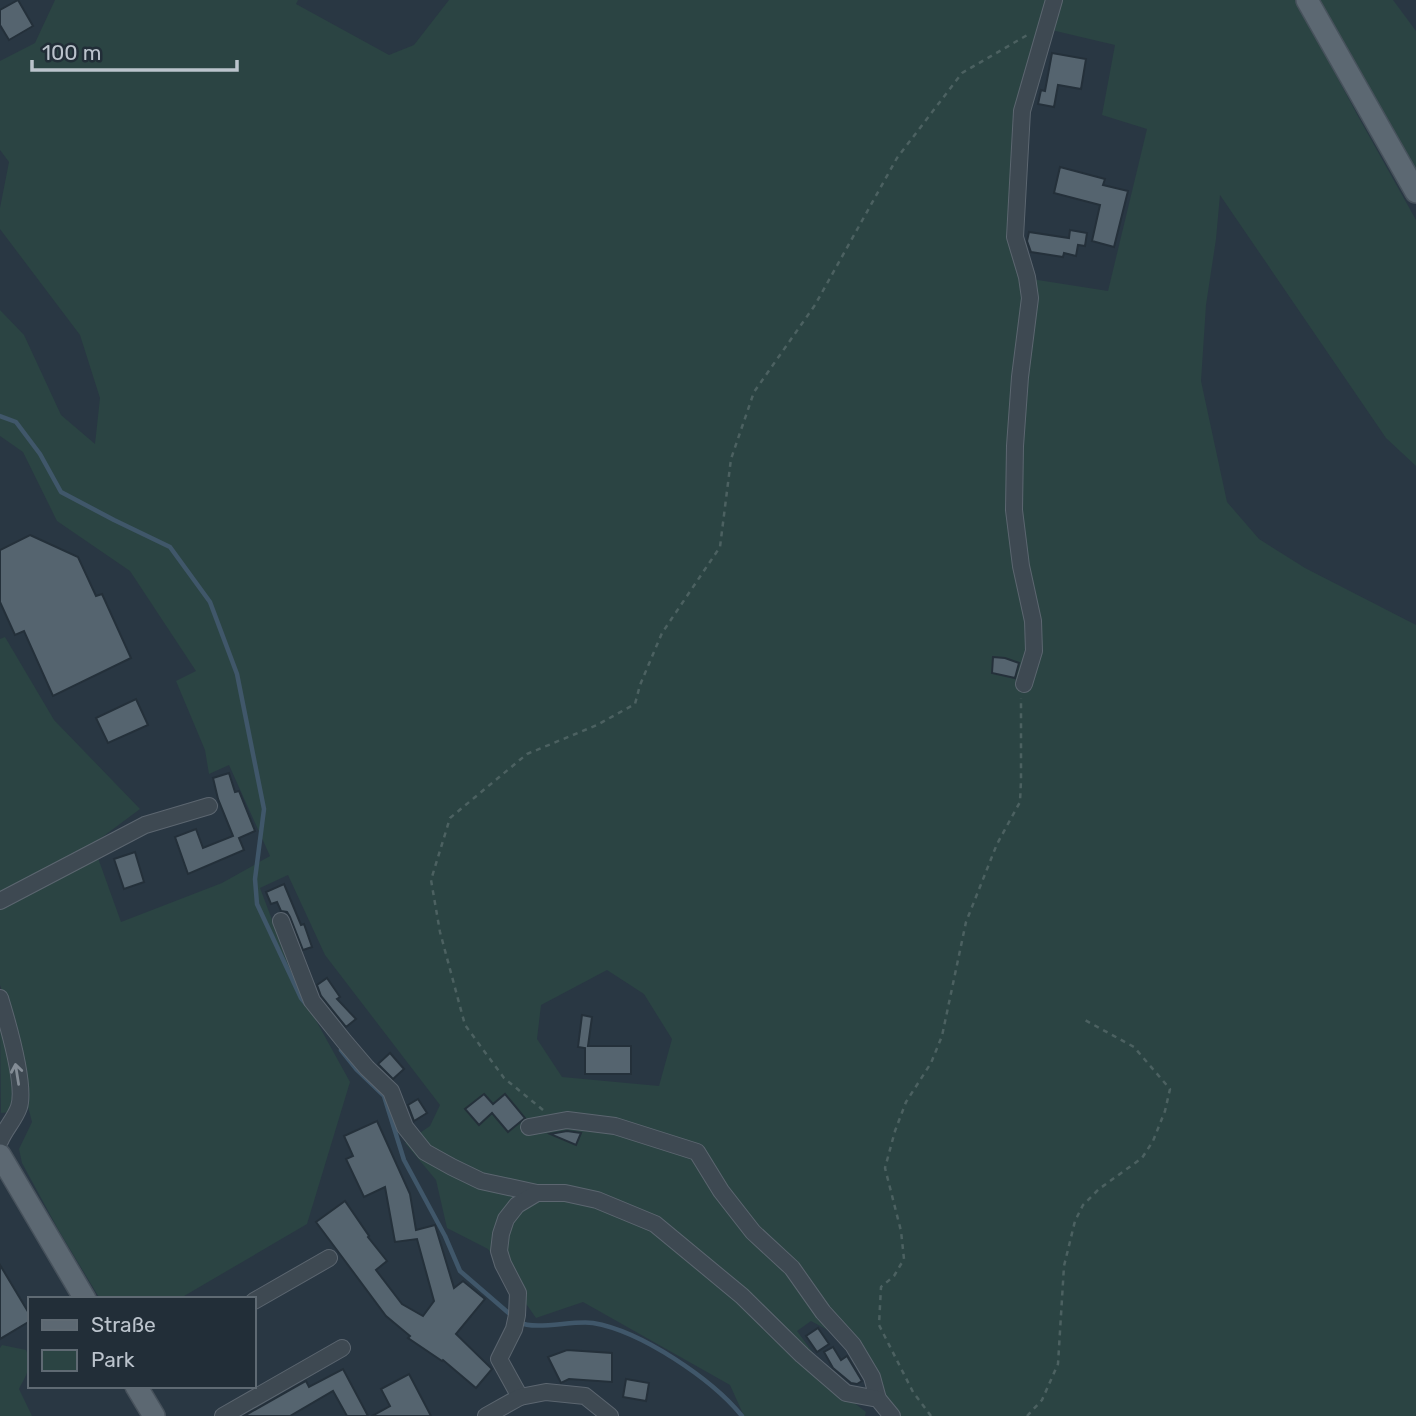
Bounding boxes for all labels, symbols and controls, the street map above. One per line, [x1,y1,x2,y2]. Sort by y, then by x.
scale bar [32,28,236,72]
text: 100 m [42,40,101,65]
one-way arrow [11,1063,24,1086]
legend [28,1297,256,1388]
text: Straße [91,1312,156,1337]
text: Park [91,1347,135,1372]

